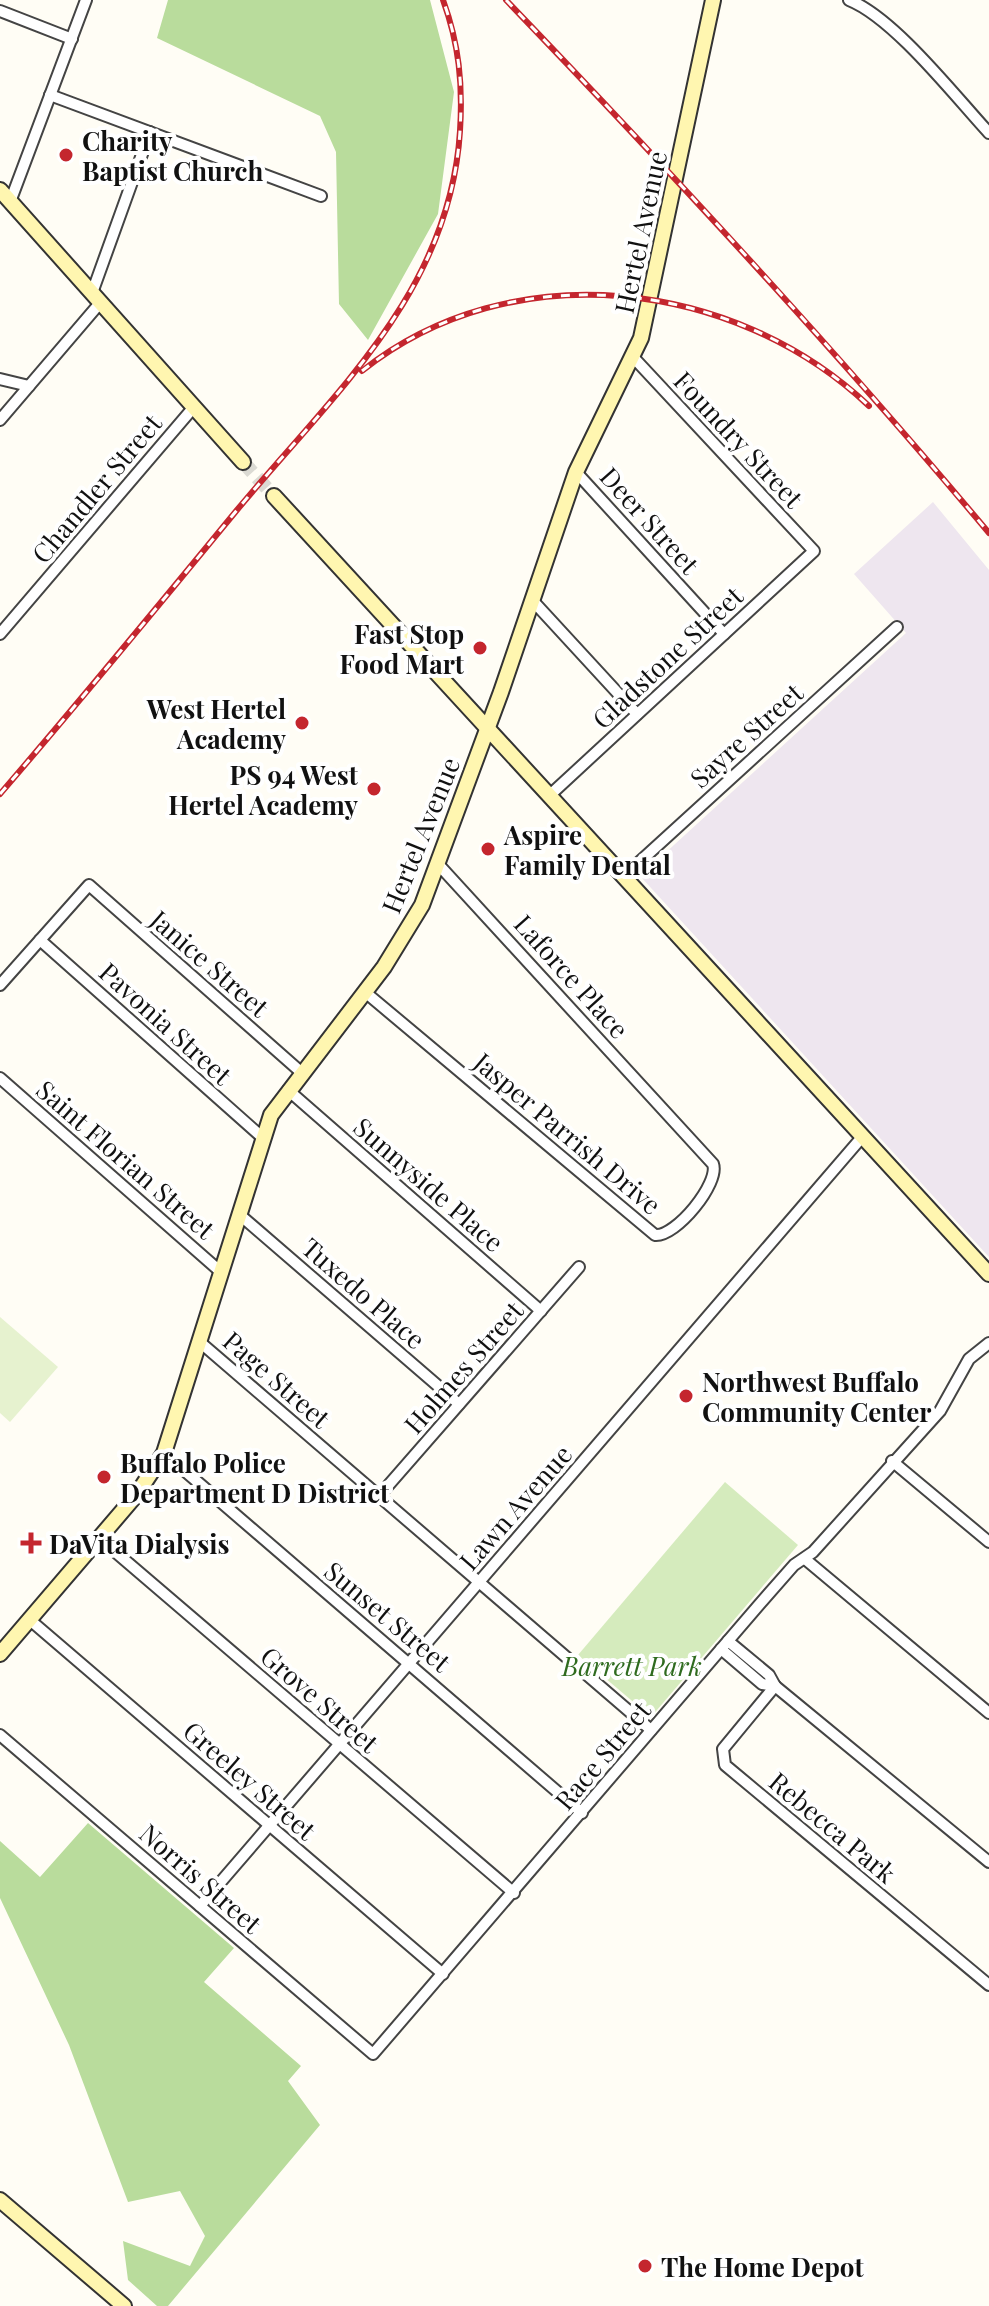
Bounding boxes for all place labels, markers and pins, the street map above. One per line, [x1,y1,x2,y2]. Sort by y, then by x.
place label: Charity Baptist Church [82,123,263,188]
marker: Charity Baptist Church [57,146,75,164]
place label: Fast Stop Food Mart [340,616,465,681]
marker: Fast Stop Food Mart [471,639,489,657]
place label: West Hertel Academy [146,691,286,756]
marker: West Hertel Academy [293,714,311,732]
place label: PS 94 West Hertel Academy [168,757,359,822]
marker: PS 94 West Hertel Academy [365,780,383,798]
place label: Aspire Family Dental [503,817,671,882]
marker: Aspire Family Dental [479,840,497,858]
place label: Northwest Buffalo Community Center [702,1364,931,1429]
marker: Northwest Buffalo Community Center [677,1387,695,1405]
place label: Buffalo Police Department D District [120,1445,390,1510]
marker: Buffalo Police Department D District [95,1468,113,1486]
place label: DaVita Dialysis [49,1526,230,1561]
marker: DaVita Dialysis [20,1532,42,1554]
place label: The Home Depot [661,2249,864,2284]
marker: The Home Depot [636,2257,654,2275]

